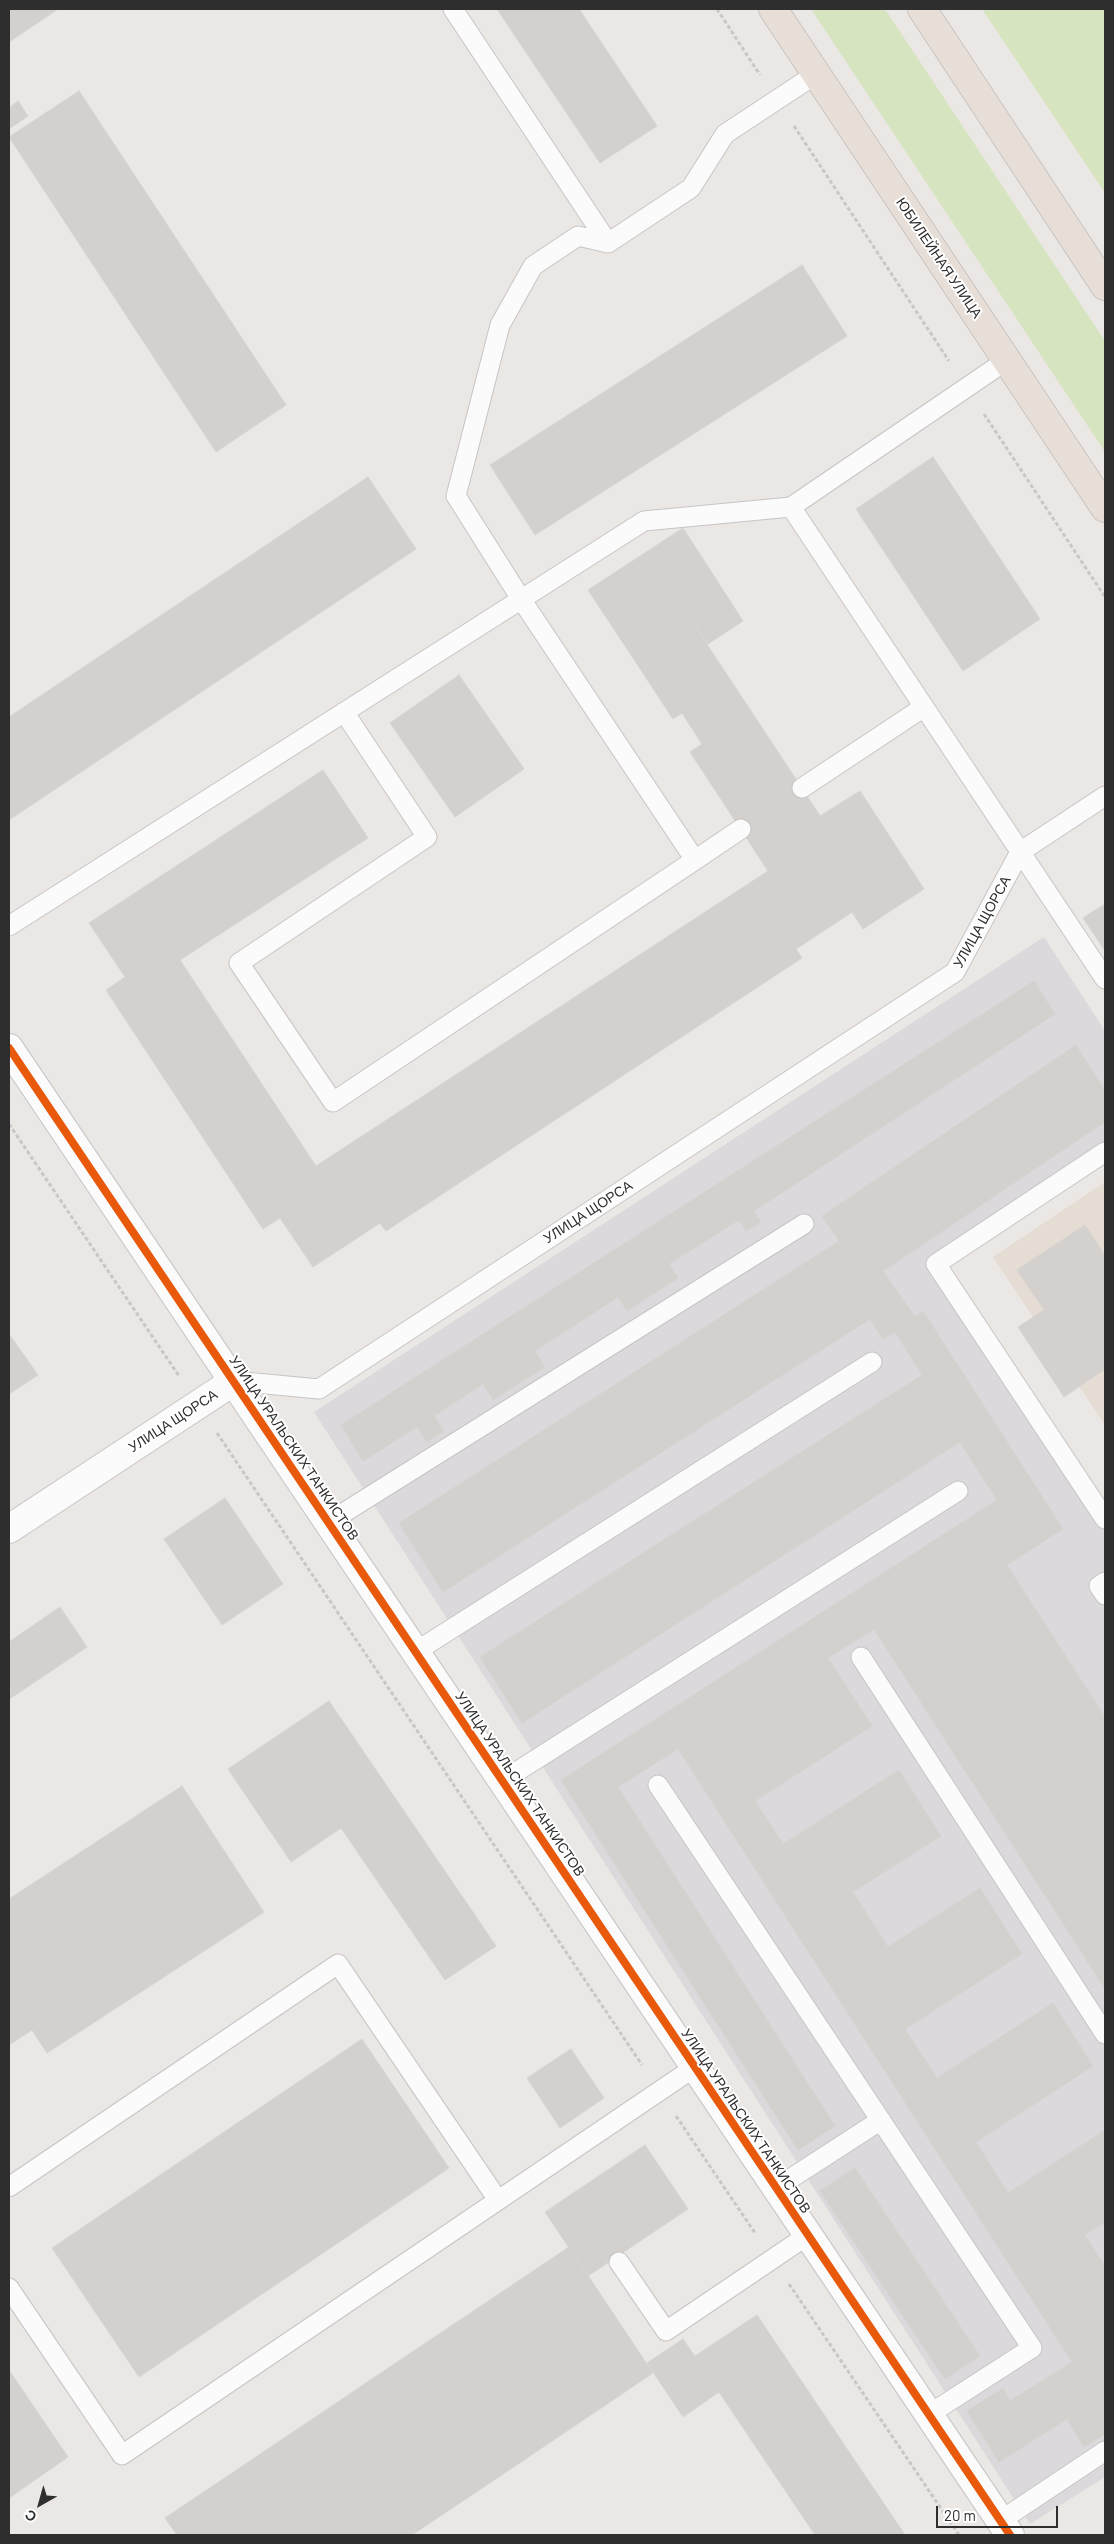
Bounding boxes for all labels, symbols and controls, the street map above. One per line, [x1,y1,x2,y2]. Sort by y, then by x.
street label: ЮБИЛЕЙНАЯ УЛИЦА [892,195,986,321]
street label: УЛИЦА ЩОРСА [950,873,1014,971]
street label: УЛИЦА ЩОРСА [540,1177,636,1247]
street label: УЛИЦА УРАЛЬСКИХ ТАНКИСТОВ [226,1352,362,1544]
street label: УЛИЦА ЩОРСА [125,1386,221,1456]
street label: УЛИЦА УРАЛЬСКИХ ТАНКИСТОВ [452,1688,588,1880]
street label: УЛИЦА УРАЛЬСКИХ ТАНКИСТОВ [678,2025,814,2217]
north arrow [15,2479,65,2529]
scale bar [939,2496,1062,2528]
text: С [21,2506,40,2526]
text: 20 m [944,2506,976,2524]

